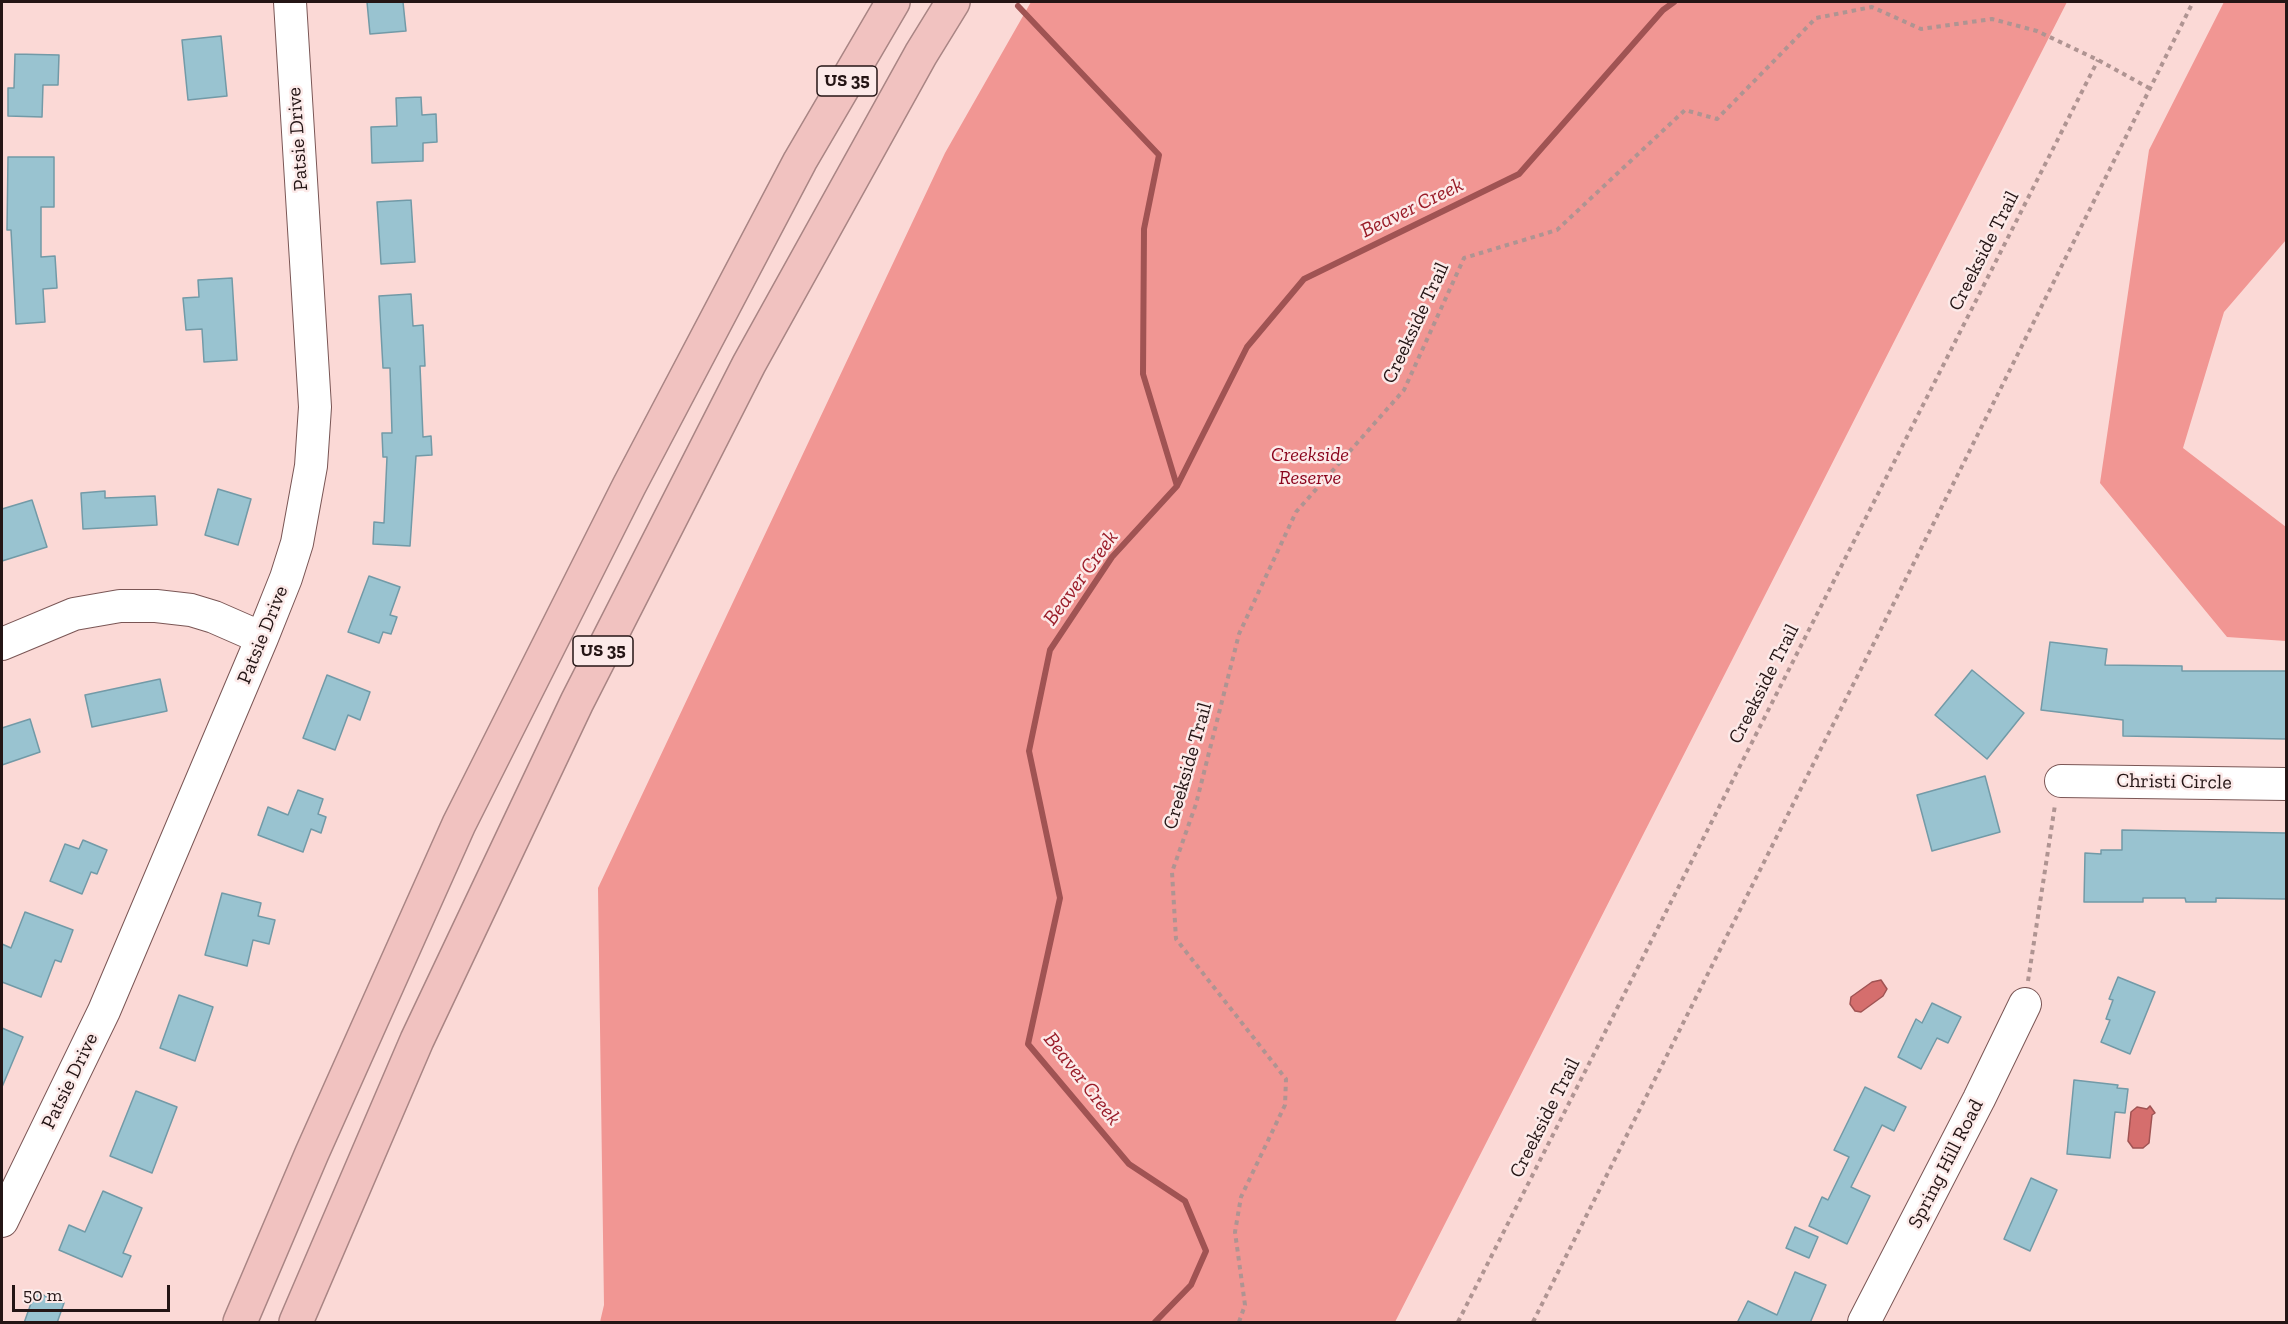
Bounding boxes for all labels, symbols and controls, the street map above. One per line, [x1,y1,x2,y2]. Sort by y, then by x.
road number: US 35 [817,66,877,96]
street label: Patsie Drive [282,86,314,192]
water label: Beaver Creek [1357,172,1467,244]
street label: Creekside Trail [1944,187,2024,315]
street label: Creekside Trail [1377,259,1455,387]
park label: Creekside Reserve [1271,443,1349,490]
water label: Beaver Creek [1038,526,1124,630]
street label: Patsie Drive [232,582,294,688]
street label: Creekside Trail [1724,620,1804,748]
road number: US 35 [573,636,633,666]
street label: Creekside Trail [1158,700,1218,832]
street label: Christi Circle [2116,769,2232,795]
water label: Beaver Creek [1038,1027,1126,1131]
street label: Patsie Drive [36,1029,104,1133]
street label: Creekside Trail [1505,1054,1585,1182]
street label: Spring Hill Road [1903,1096,1989,1232]
scale bar [15,1273,172,1311]
text: 50 m [23,1284,62,1306]

